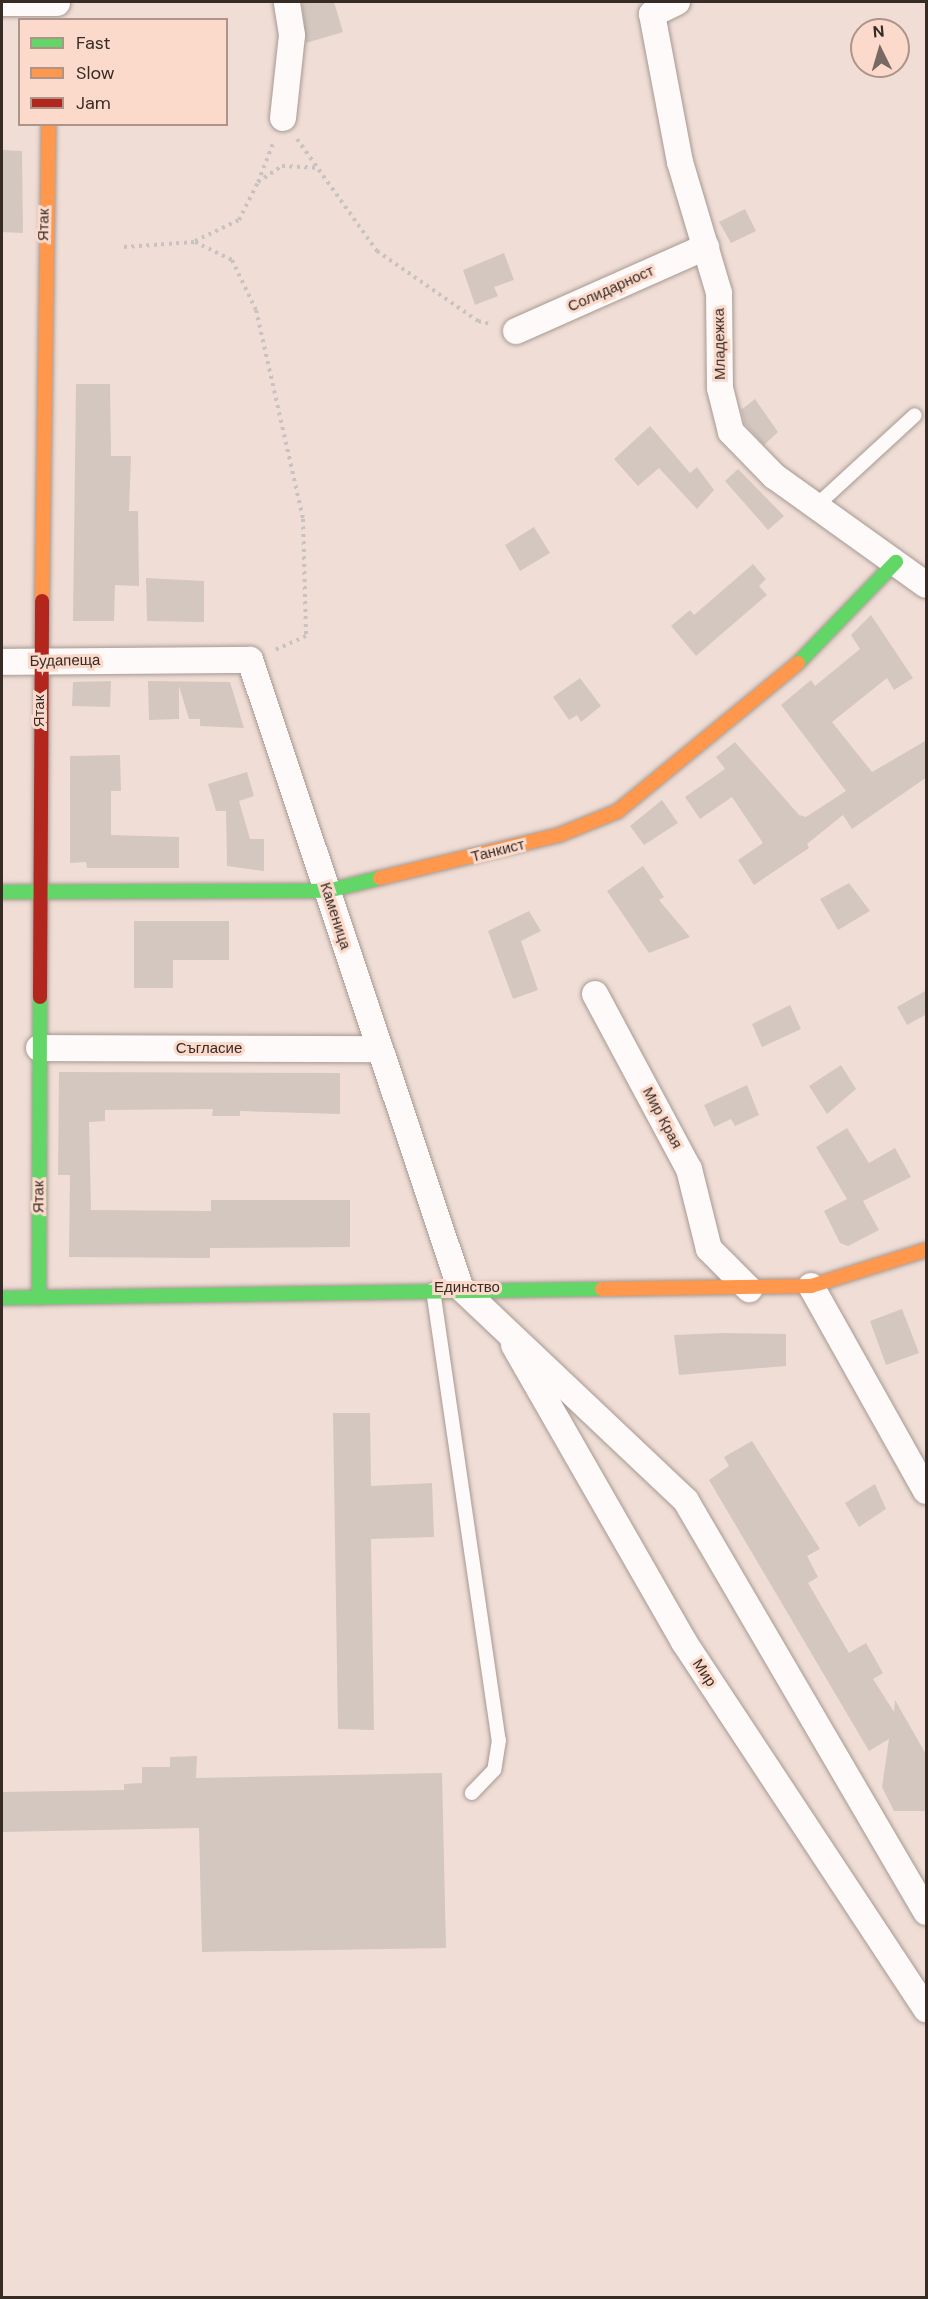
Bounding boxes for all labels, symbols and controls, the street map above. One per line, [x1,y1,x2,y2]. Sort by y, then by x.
legend [18,18,228,126]
north arrow [850,18,910,78]
text: N [872,21,885,43]
text: Fast [76,31,111,55]
text: Slow [76,61,115,85]
text: Jam [76,91,111,115]
street label: Ятак [35,209,53,241]
street label: Солидарност [565,262,657,316]
street label: Младежка [710,308,730,380]
street label: Будапеща [29,651,101,671]
street label: Ятак [31,695,49,727]
street label: Танкист [469,836,527,866]
street label: Каменица [316,880,354,952]
street label: Съгласие [176,1040,242,1058]
street label: Мир Края [638,1084,686,1152]
street label: Ятак [30,1181,48,1213]
street label: Единство [434,1279,500,1297]
street label: Мир [688,1656,720,1690]

